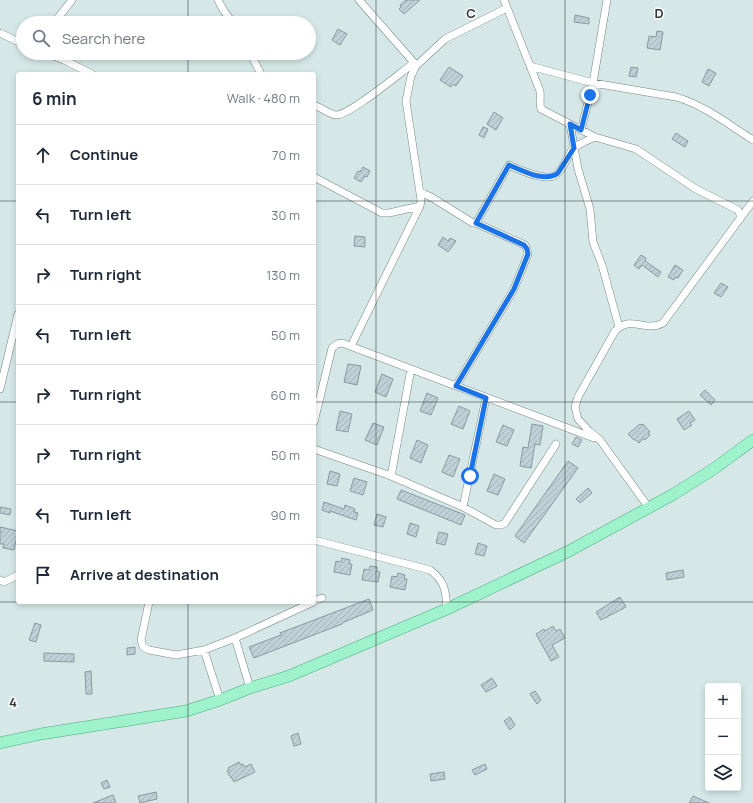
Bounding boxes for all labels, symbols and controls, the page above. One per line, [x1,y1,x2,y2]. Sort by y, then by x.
text: C [466,4,476,22]
text: D [654,4,664,22]
search box [16,16,316,60]
icon: search [30,27,52,49]
text: Search here [62,28,145,49]
route end [581,86,599,104]
text: 6 min [32,87,77,110]
text: Walk · 480 m [227,89,300,107]
icon: ahead [32,144,54,166]
text: Continue [70,144,138,165]
text: 70 m [272,146,300,164]
icon: left [32,204,54,226]
text: Turn left [70,204,132,225]
text: 30 m [271,206,300,224]
icon: right [32,264,54,286]
text: Turn right [70,264,141,285]
text: 130 m [266,266,300,284]
icon: left [32,324,54,346]
text: Turn left [70,324,132,345]
text: 50 m [271,326,300,344]
icon: right [32,384,54,406]
text: Turn right [70,384,141,405]
text: 60 m [270,386,300,404]
icon: right [32,444,54,466]
text: Turn right [70,444,141,465]
text: 50 m [271,446,300,464]
route start [461,467,479,485]
icon: left [32,504,54,526]
text: Turn left [70,504,132,525]
text: 90 m [270,506,300,524]
icon: arrive [32,564,54,586]
text: Arrive at destination [70,564,219,585]
map controls [705,683,741,791]
button: + [705,683,741,719]
text: 4 [9,693,17,711]
button: − [705,719,741,755]
button: layers [705,755,741,791]

